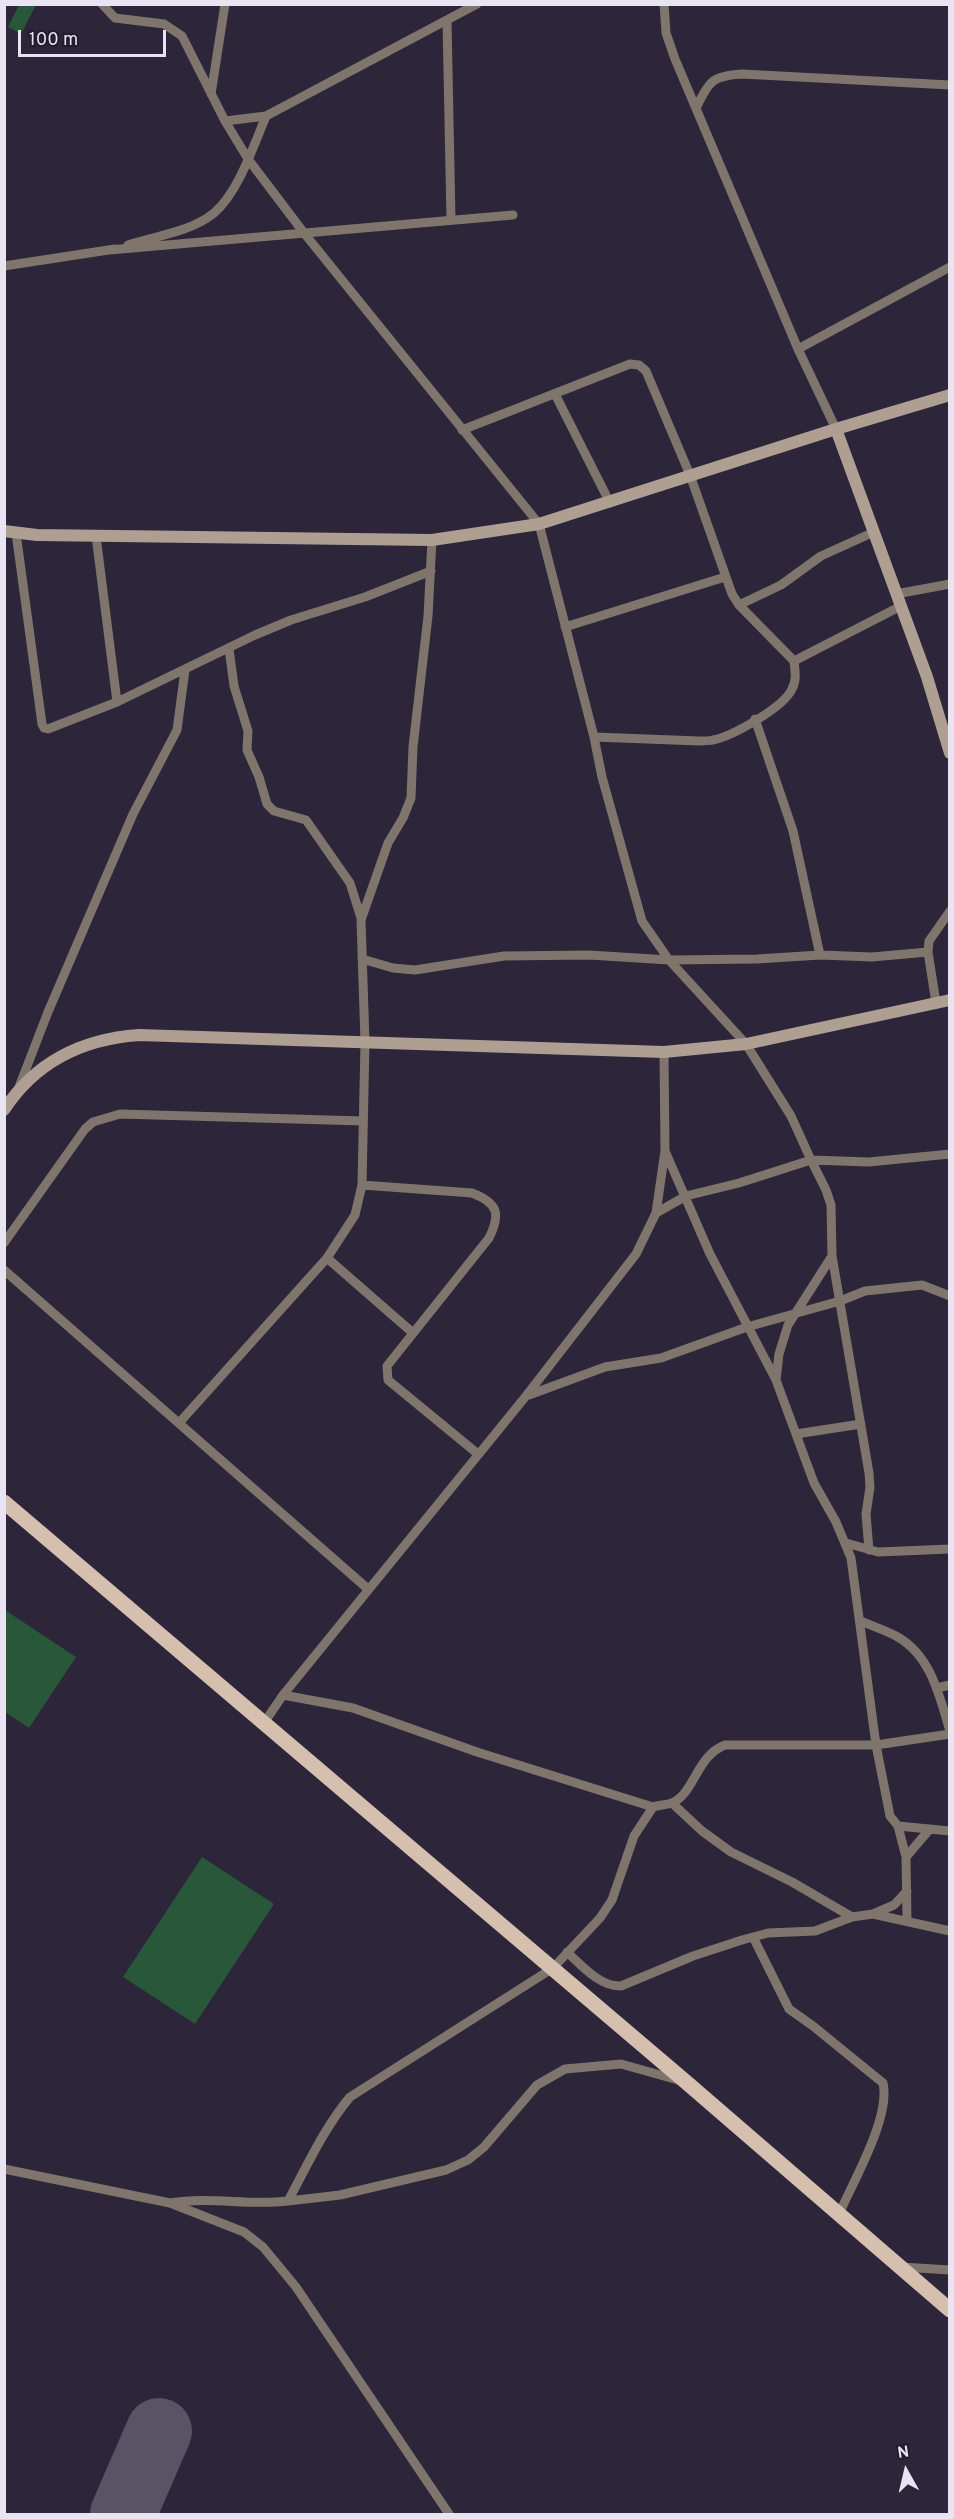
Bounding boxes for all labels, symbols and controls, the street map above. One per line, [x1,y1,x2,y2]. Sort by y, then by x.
scale bar [21,18,170,56]
text: 100 m [29,29,78,52]
north arrow [876,2441,936,2501]
text: N [896,2442,911,2464]

